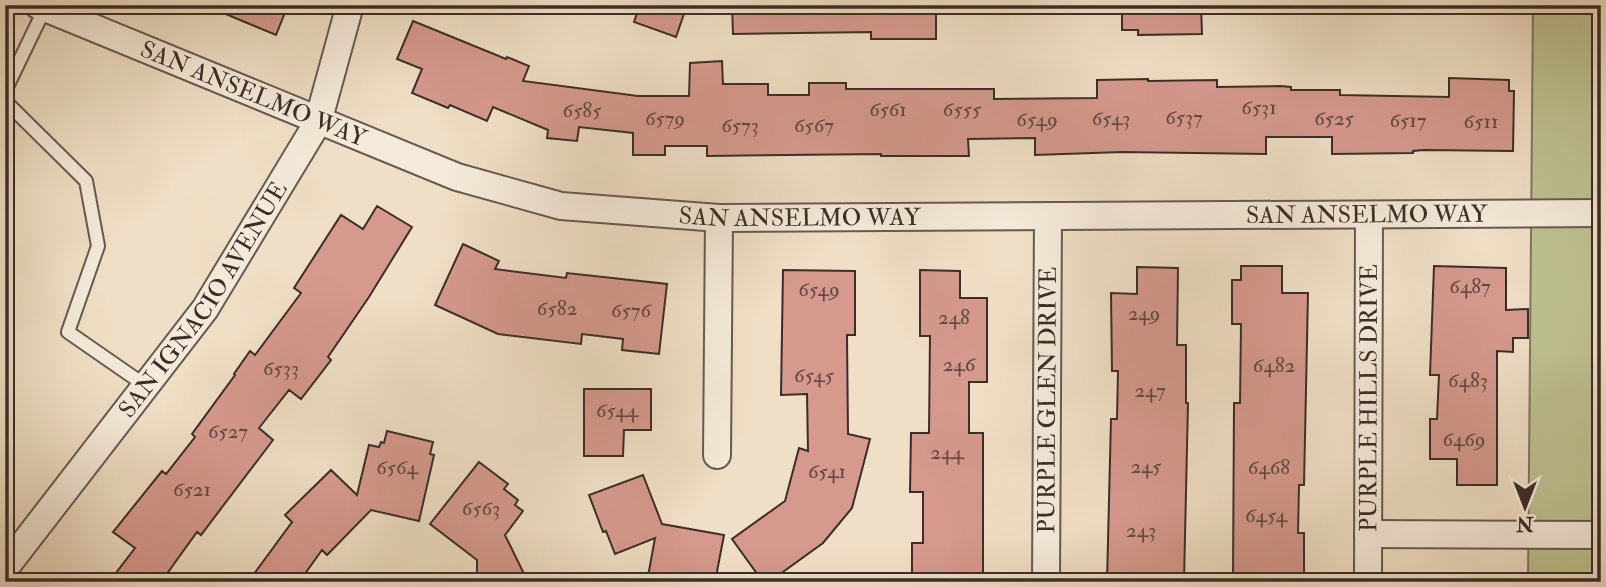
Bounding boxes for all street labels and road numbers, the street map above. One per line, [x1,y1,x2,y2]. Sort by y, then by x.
street label: SAN ANSELMO WAY [136,34,371,154]
street label: SAN IGNACIO AVENUE [112,176,294,424]
street label: SAN ANSELMO WAY [1246,199,1488,231]
street label: SAN ANSELMO WAY [678,200,921,235]
street label: PURPLE HILLS DRIVE [1353,264,1385,532]
street label: PURPLE GLEN DRIVE [1031,266,1064,534]

